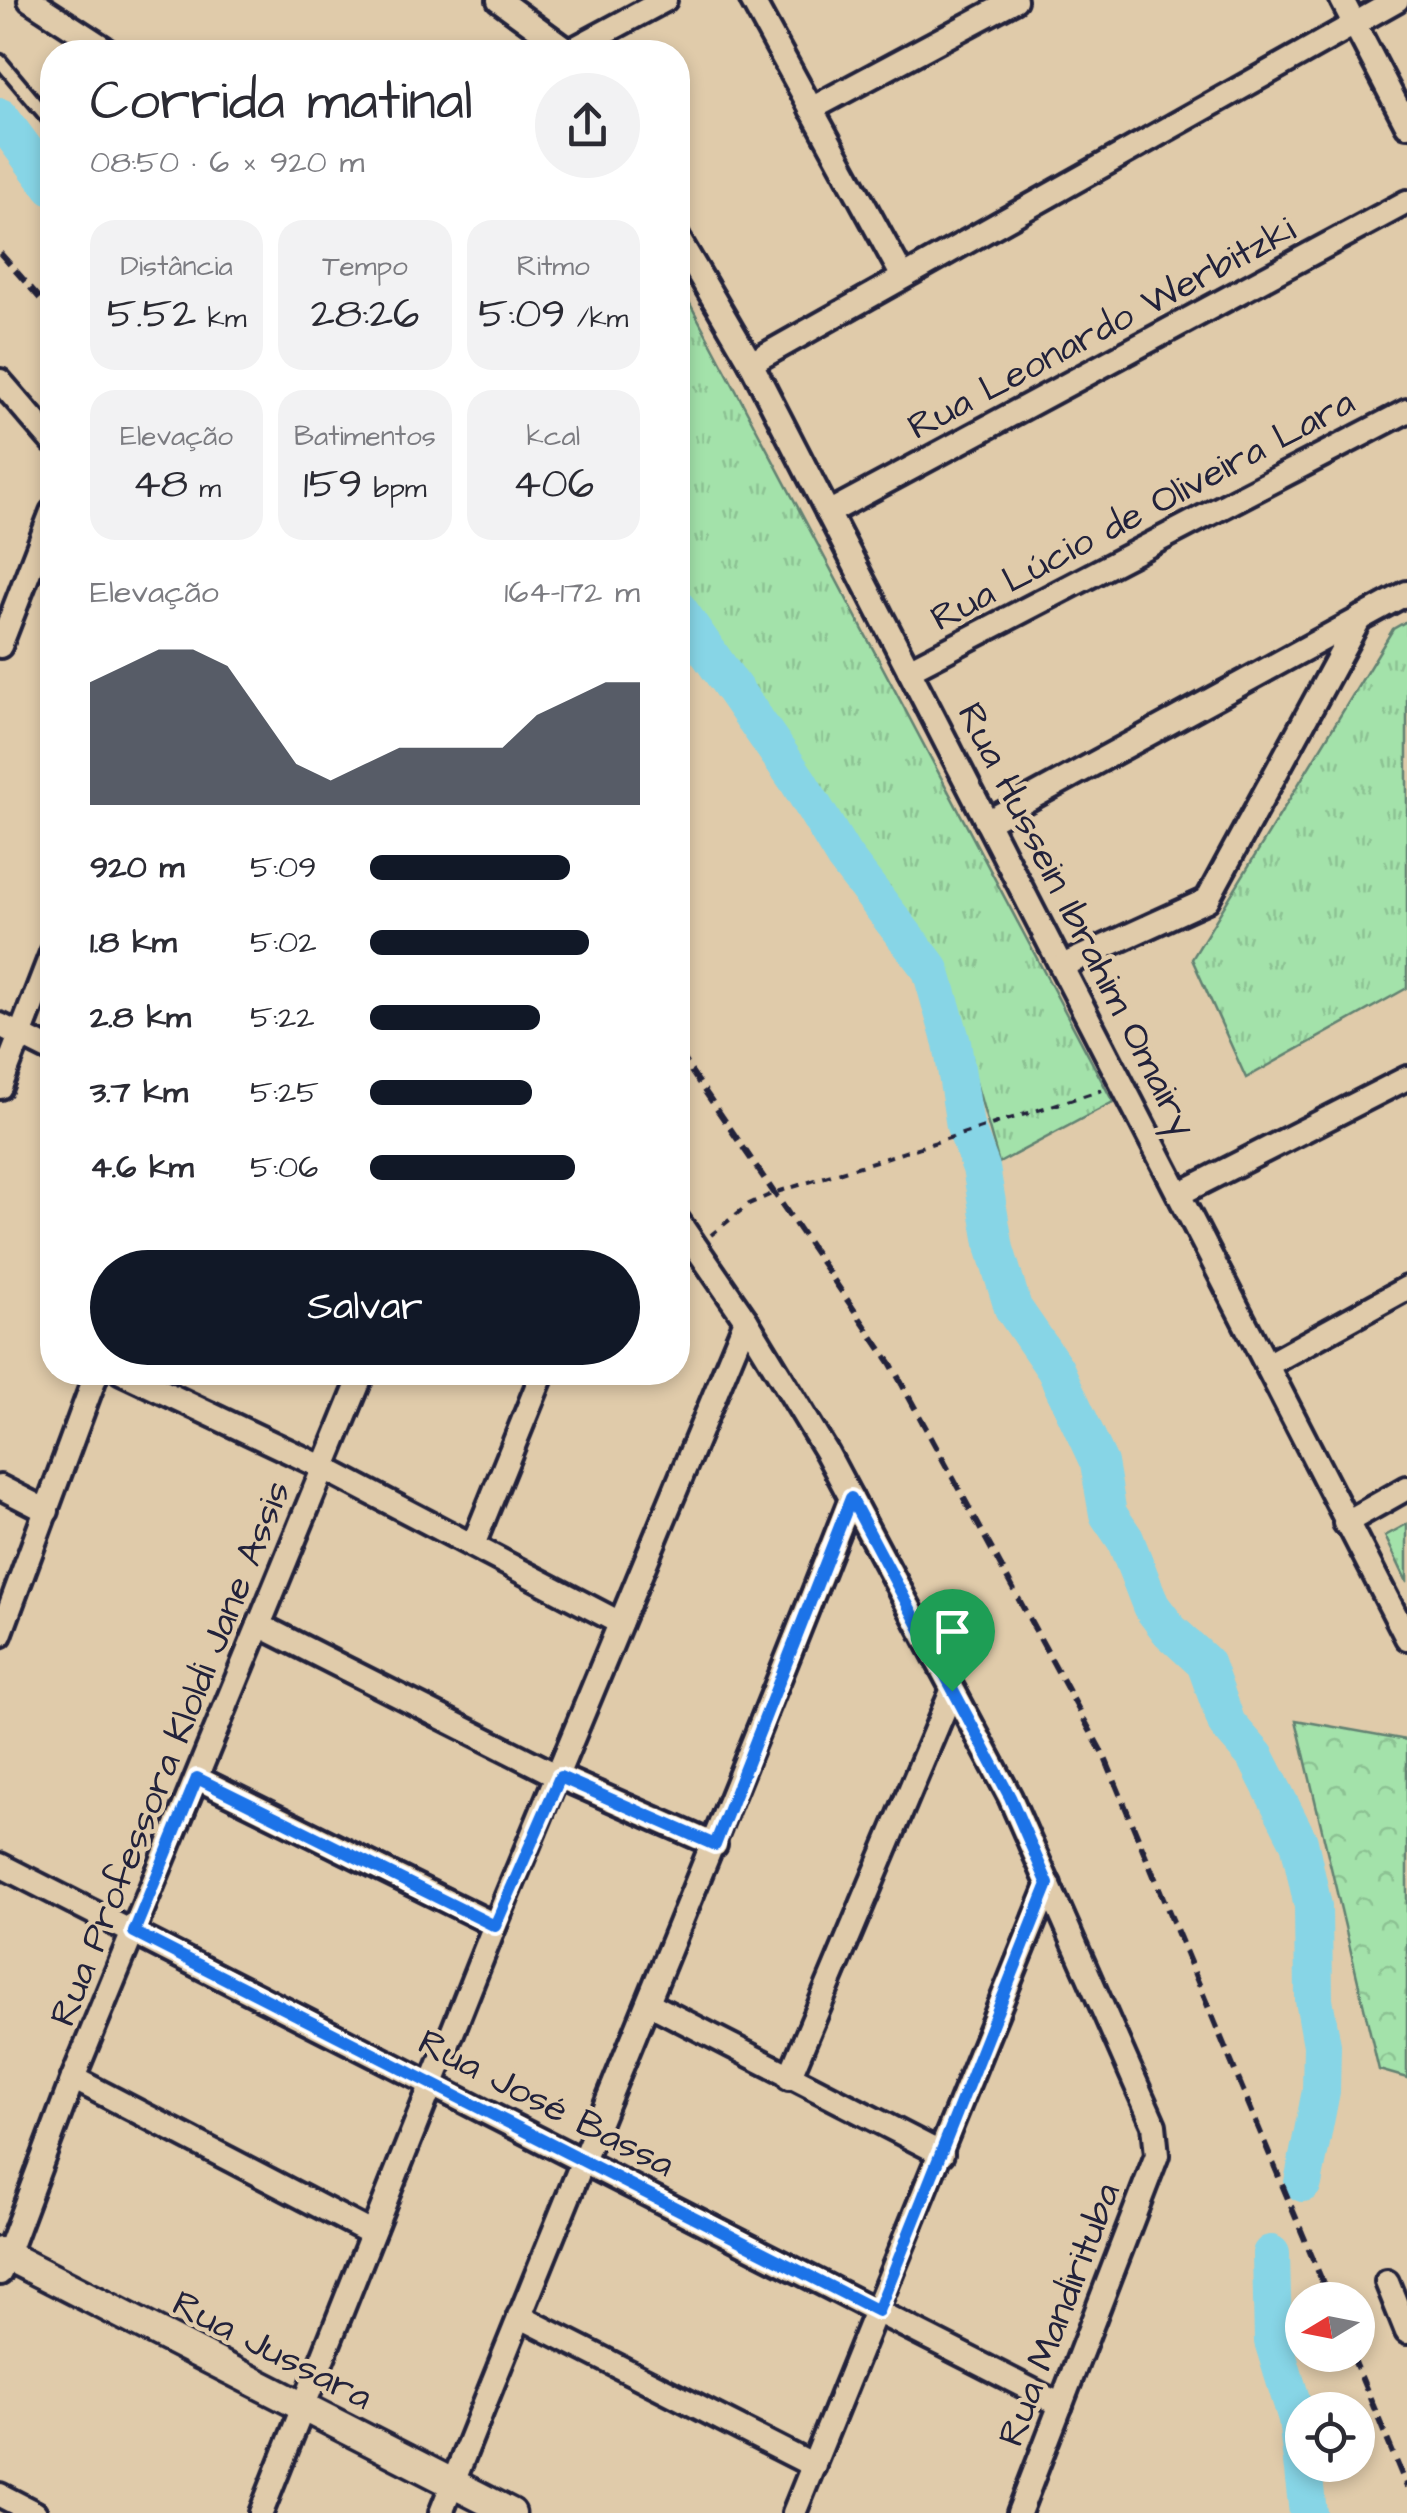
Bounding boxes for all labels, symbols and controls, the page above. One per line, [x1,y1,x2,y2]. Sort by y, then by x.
text: Corrida matinal [90,64,473,140]
button: share [535,73,640,178]
text: 08:50 · 6 × 920 m [90,140,364,185]
street label: Rua Leonardo Werbitzki [899,204,1305,453]
text: Distância [121,247,233,286]
text: Tempo [322,247,408,286]
text: Ritmo [517,247,590,286]
text: 5.52 [107,286,196,344]
text: 28:26 [311,286,419,344]
text: 5:09 [478,286,565,344]
text: km [196,299,246,338]
text: /km [565,299,628,338]
street label: Rua Lúcio de Oliveira Lara [922,377,1364,645]
text: Elevação [120,417,233,456]
text: Batimentos [294,417,436,456]
text: kcal [527,417,580,456]
text: 48 [132,456,188,514]
text: 159 [303,456,362,514]
text: 406 [513,456,594,514]
text: m [188,469,221,508]
text: bpm [362,469,427,508]
text: Elevação [90,570,219,615]
text: 164–172 m [504,570,640,615]
street label: Rua Hussein Ibrahim Omairy [943,694,1209,1146]
text: 920 m [90,845,184,890]
text: 5:09 [250,845,316,890]
text: 1.8 km [90,920,177,965]
text: 5:02 [250,920,317,965]
text: 2.8 km [90,995,191,1040]
text: 5:22 [250,995,315,1040]
text: 3.7 km [90,1070,188,1115]
text: 5:25 [250,1070,319,1115]
text: 4.6 km [90,1145,194,1190]
text: 5:06 [250,1145,318,1190]
button: Salvar [90,1250,640,1365]
street label: Rua Professora Kloldi Jane Assis [37,1473,304,2034]
pin [910,1589,995,1692]
icon: arrive [925,1604,980,1659]
street label: Rua José Bassa [409,2017,683,2191]
street label: Rua Mandirituba [986,2176,1134,2454]
street label: Rua Jussara [163,2278,381,2423]
north arrow [1285,2282,1375,2372]
map controls [1285,2282,1375,2482]
button: locate [1285,2392,1375,2482]

